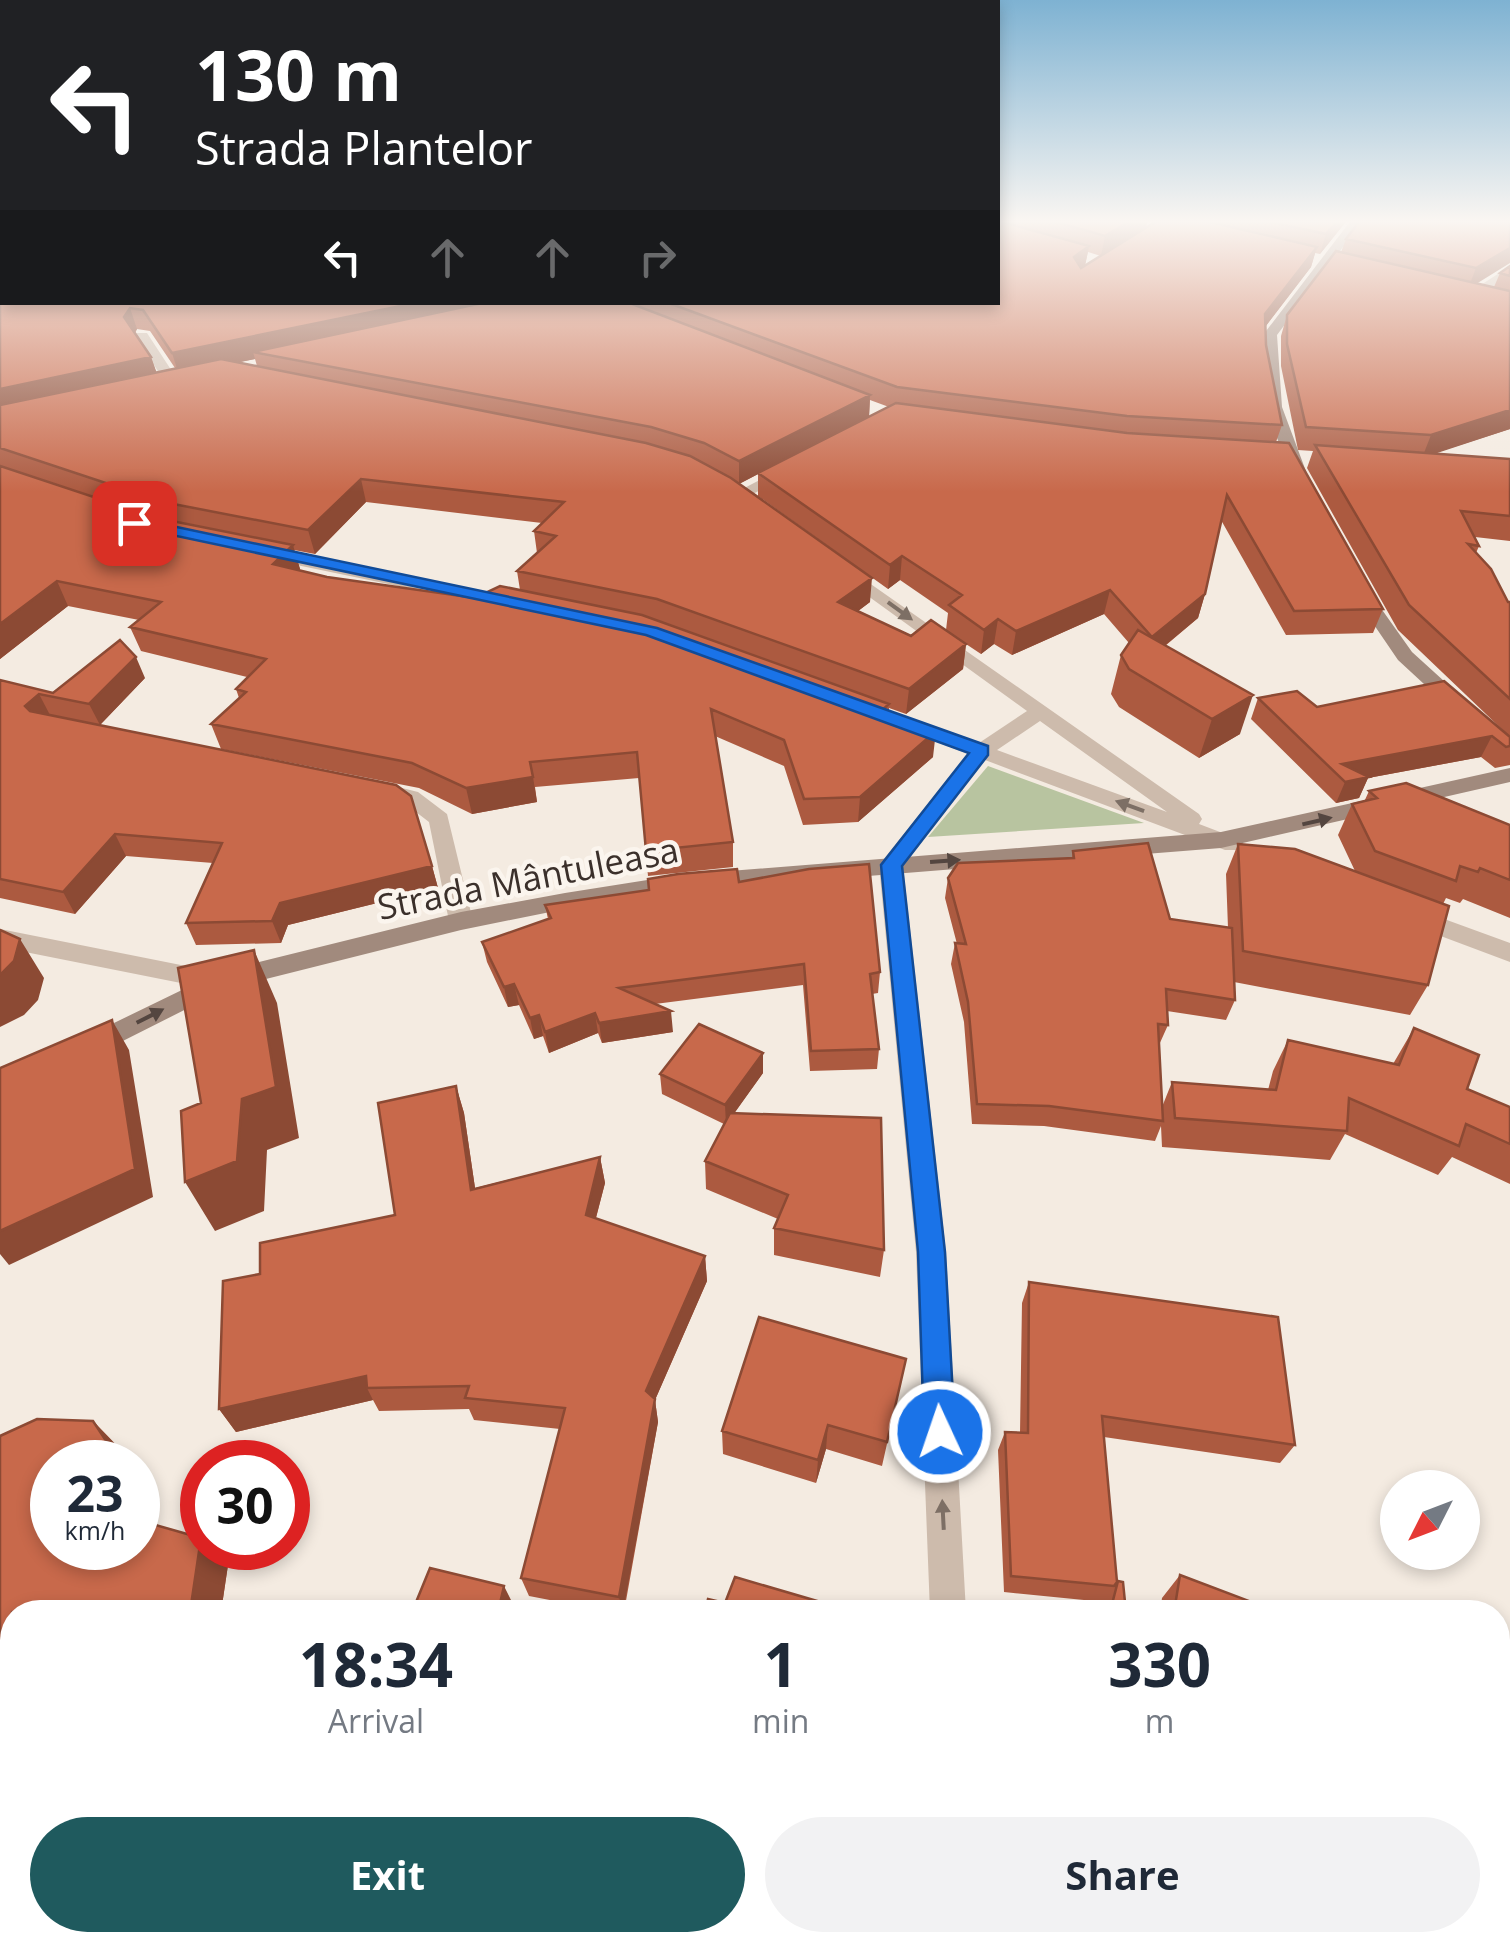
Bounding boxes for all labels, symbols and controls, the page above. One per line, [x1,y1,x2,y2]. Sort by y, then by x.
text: 130 m [195,26,402,122]
icon: left [30,40,160,170]
text: Strada Plantelor [195,117,533,178]
icon: left [315,230,370,285]
icon: ahead [420,230,475,285]
icon: ahead [525,230,580,285]
icon: right [630,230,685,285]
pin [92,481,177,566]
icon: arrive [107,496,162,551]
one-way arrow [887,601,913,620]
one-way arrow [1115,798,1145,813]
one-way arrow [1302,813,1333,828]
street label: Strada Mântuleasa [373,825,682,930]
one-way arrow [930,853,962,869]
one-way arrow [136,1008,165,1025]
position arrow [888,1380,992,1484]
speed limit sign: 30 [180,1440,310,1570]
text: 23 [66,1459,124,1527]
north arrow [1380,1470,1480,1570]
map controls [1380,1470,1480,1570]
one-way arrow [935,1499,951,1531]
text: km/h [65,1513,125,1547]
text: 18:34 [299,1623,453,1705]
text: 1 [764,1623,798,1705]
text: 330 [1108,1623,1211,1705]
text: Arrival [328,1699,424,1742]
text: min [752,1699,809,1742]
text: m [1145,1699,1174,1742]
button: Exit [30,1817,745,1932]
button: Share [765,1817,1480,1932]

